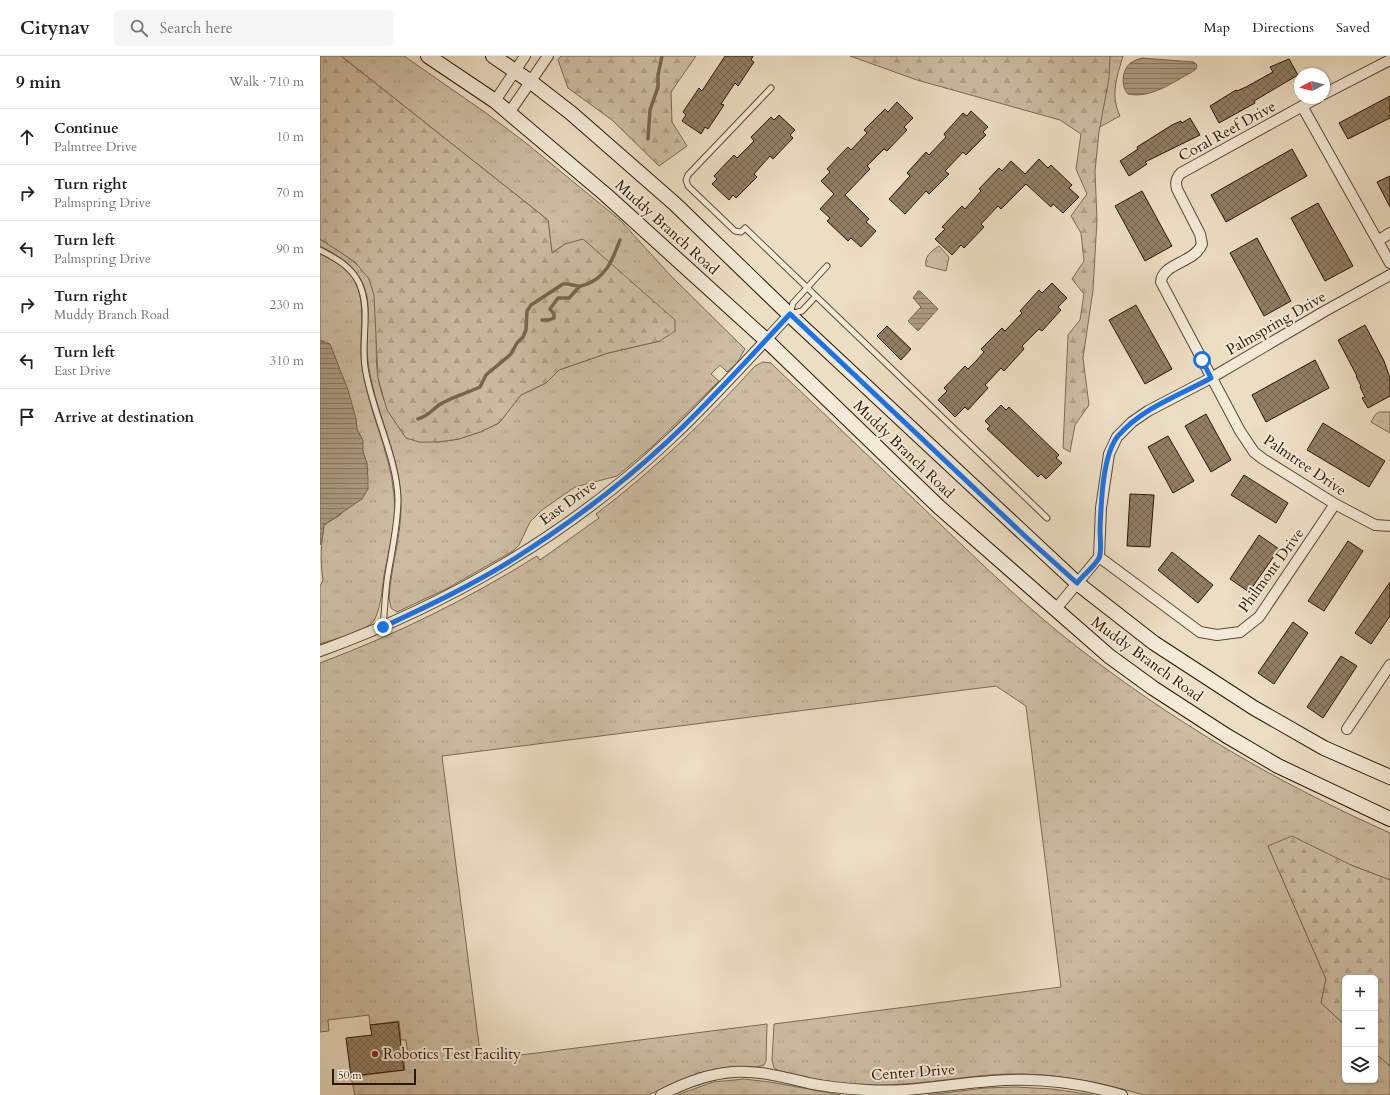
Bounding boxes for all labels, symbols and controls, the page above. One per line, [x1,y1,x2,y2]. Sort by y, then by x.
search box [114,10,394,46]
text: Citynav [20,15,90,41]
icon: search [128,17,150,39]
text: Search here [160,18,233,38]
text: Map [1204,18,1230,37]
text: Directions [1252,18,1314,37]
text: Saved [1336,18,1370,37]
north arrow [1294,68,1330,104]
text: 9 min [16,71,61,94]
text: Walk · 710 m [229,73,304,91]
street label: Coral Reef Drive [1175,96,1279,166]
text: Continue [54,118,119,138]
icon: ahead [16,126,38,148]
text: 10 m [276,128,304,146]
text: Palmtree Drive [54,138,137,156]
text: Turn right [54,174,127,194]
street label: Muddy Branch Road [611,175,723,279]
icon: right [16,182,38,204]
text: 70 m [276,184,304,202]
text: Palmspring Drive [54,194,151,212]
text: Turn left [54,230,115,250]
icon: left [16,238,38,260]
text: 90 m [276,240,304,258]
text: Palmspring Drive [54,250,151,268]
text: Turn right [54,286,127,306]
street label: Palmspring Drive [1223,286,1330,360]
icon: right [16,294,38,316]
text: 230 m [270,296,304,314]
text: Muddy Branch Road [54,306,169,324]
text: Turn left [54,342,115,362]
icon: left [16,350,38,372]
route start [1193,351,1211,369]
text: 310 m [270,352,304,370]
text: East Drive [54,362,111,380]
street label: Muddy Branch Road [849,396,959,502]
icon: arrive [16,406,38,428]
text: Arrive at destination [54,407,194,427]
street label: Palmtree Drive [1260,430,1351,500]
street label: East Drive [536,474,601,529]
street label: Philmont Drive [1234,524,1308,616]
street label: Muddy Branch Road [1087,612,1207,706]
route end [374,618,392,636]
map controls [1342,975,1378,1083]
button: + [1342,975,1378,1011]
button: − [1342,1011,1378,1047]
place label: Robotics Test Facility [383,1044,521,1064]
button: layers [1342,1047,1378,1083]
marker: Robotics Test Facility [370,1049,380,1059]
street label: Center Drive [870,1059,956,1085]
scale bar [332,1067,416,1086]
text: 50 m [338,1068,362,1083]

